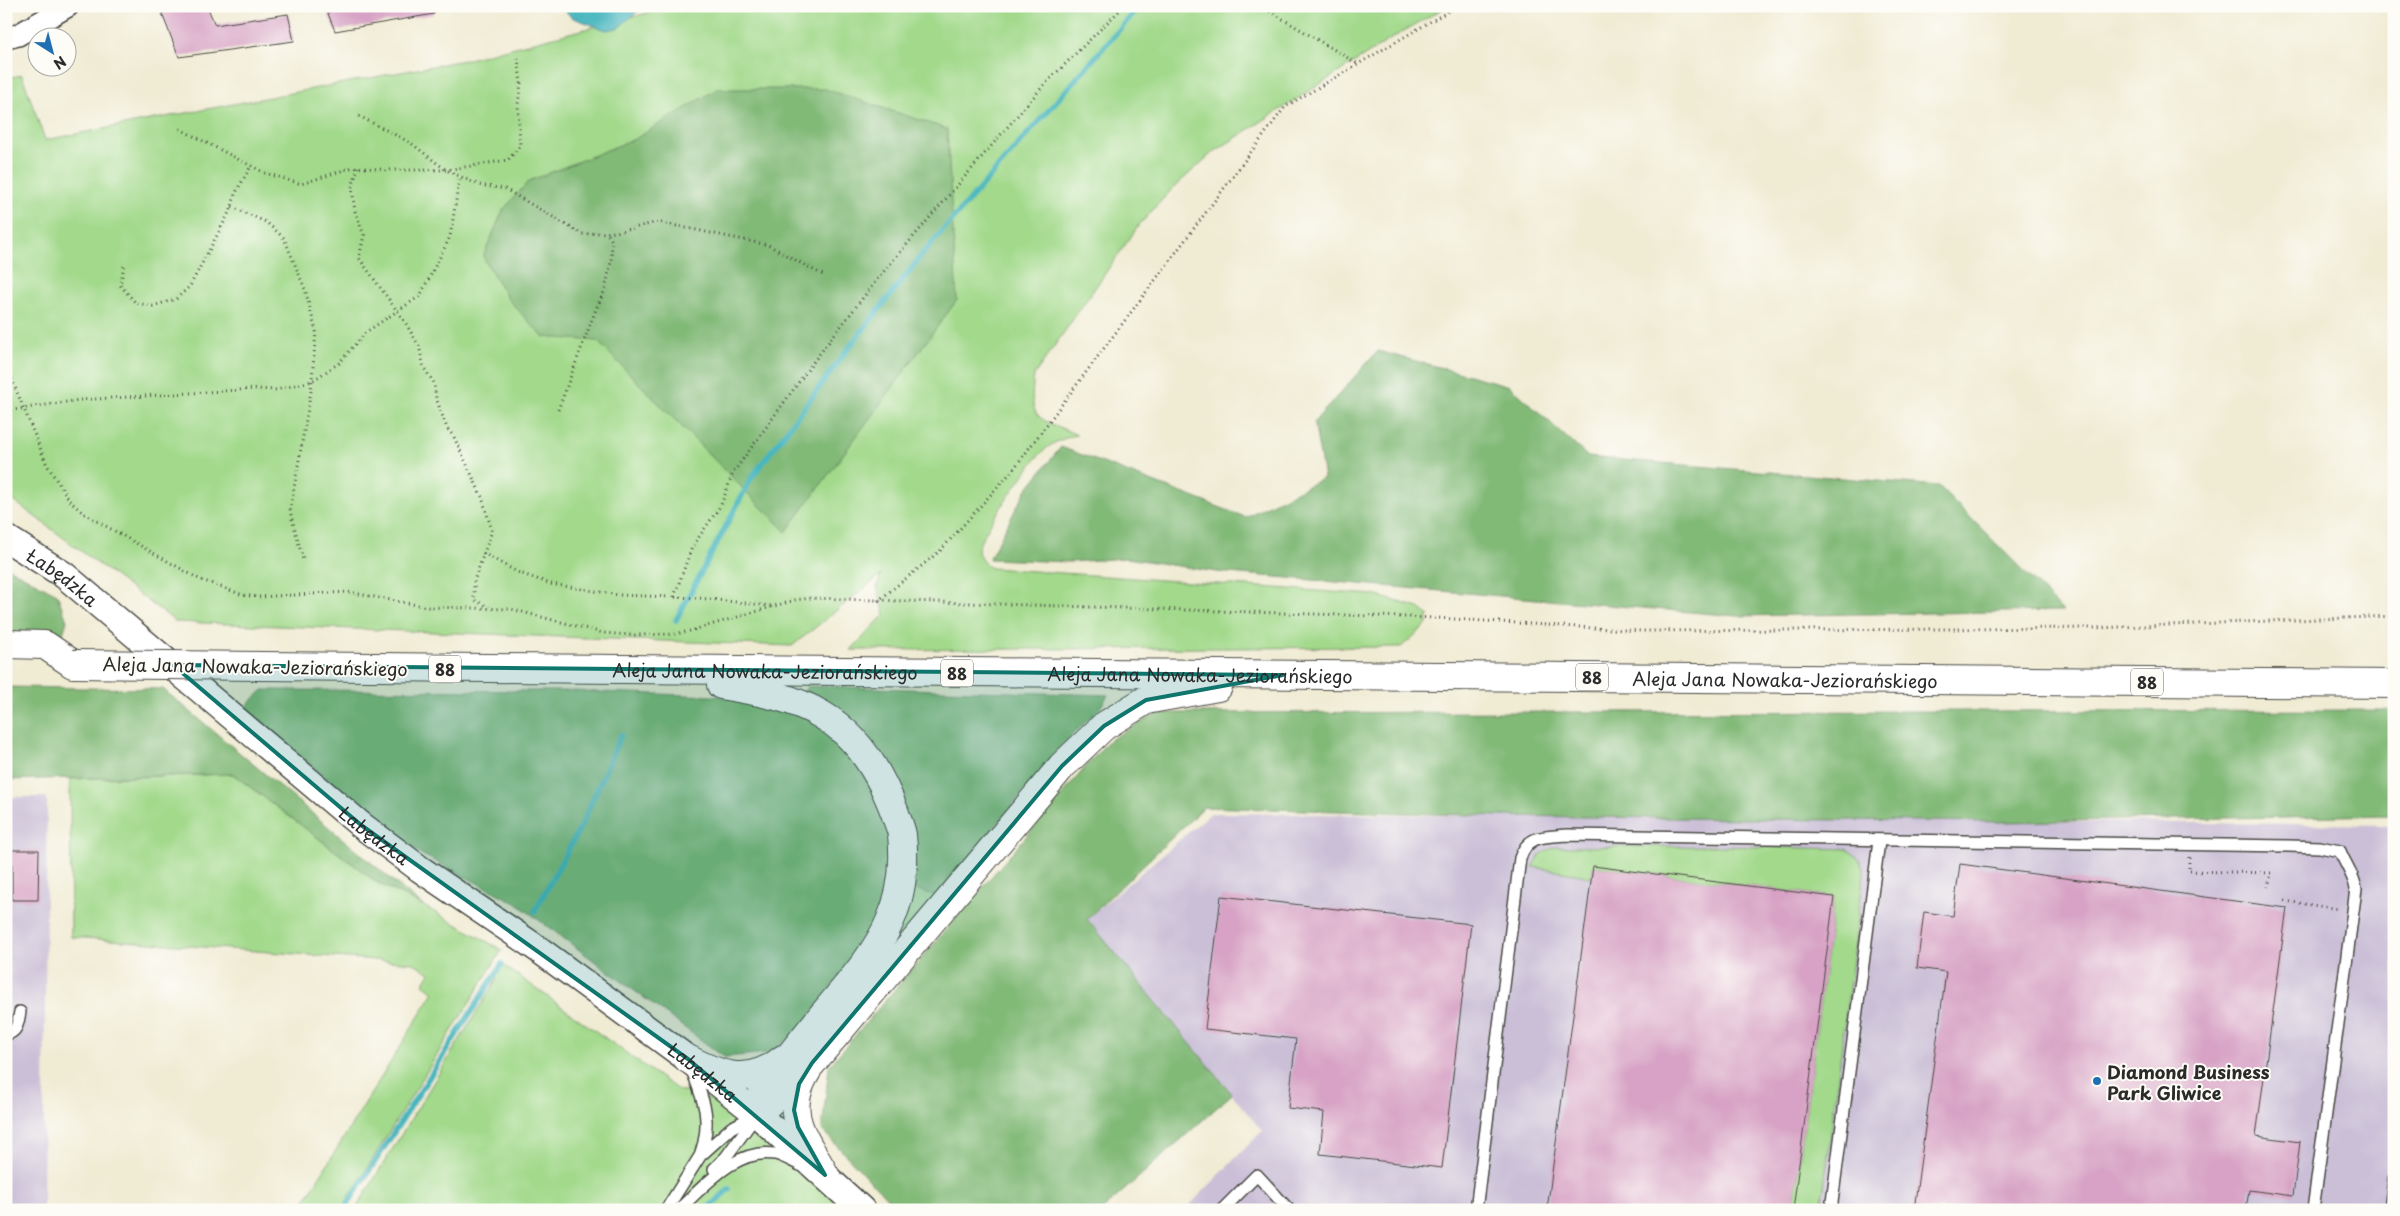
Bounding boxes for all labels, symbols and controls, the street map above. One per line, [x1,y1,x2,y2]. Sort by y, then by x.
north arrow [28,28,78,78]
text: N [49,51,71,75]
street label: Łabędzka [21,541,105,613]
street label: Aleja Jana Nowaka-Jeziorańskiego [102,650,408,682]
street label: Aleja Jana Nowaka-Jeziorańskiego [612,655,918,685]
road number: 88 [429,656,461,682]
street label: Aleja Jana Nowaka-Jeziorańskiego [1047,659,1353,689]
road number: 88 [941,660,973,686]
road number: 88 [1576,664,1608,690]
street label: Aleja Jana Nowaka-Jeziorańskiego [1632,664,1938,694]
road number: 88 [2131,669,2163,696]
street label: Łabędzka [333,798,416,871]
street label: Łabędzka [662,1035,745,1108]
place label: Diamond Business Park Gliwice [2107,1058,2270,1106]
marker: Diamond Business Park Gliwice [2091,1075,2103,1087]

